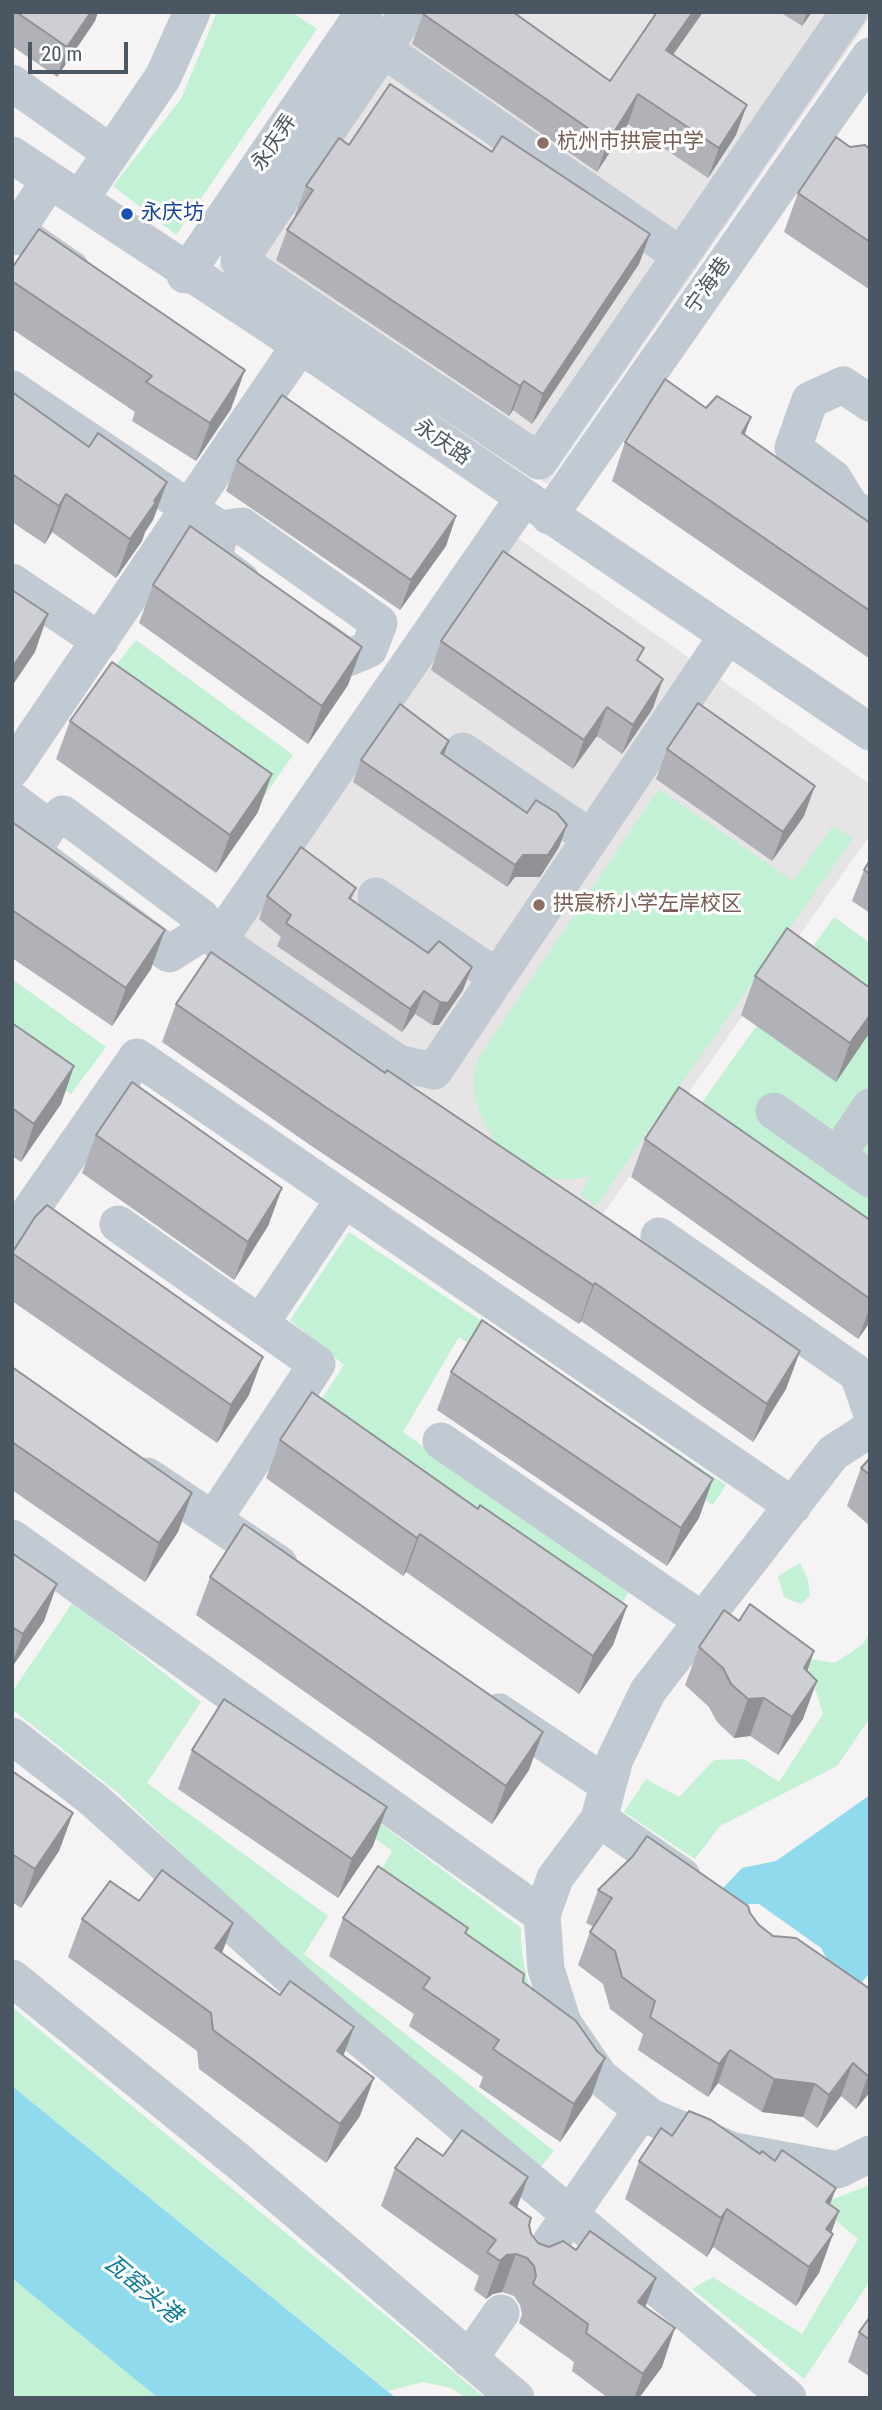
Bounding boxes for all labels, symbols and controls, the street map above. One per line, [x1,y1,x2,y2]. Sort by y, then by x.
scale bar [32,28,131,72]
text: 20 m [41,42,82,66]
street label: 永庆弄 [247,110,303,176]
place label: 杭州市拱宸中学 [557,130,704,156]
marker: 杭州市拱宸中学 [535,135,551,151]
place label: 永庆坊 [141,201,204,227]
marker: 永庆坊 [119,206,135,222]
street label: 宁海巷 [681,253,737,319]
street label: 永庆路 [409,415,475,471]
place label: 拱宸桥小学左岸校区 [553,892,742,918]
marker: 拱宸桥小学左岸校区 [531,897,547,913]
water label: 瓦窑头港 [98,2250,186,2330]

